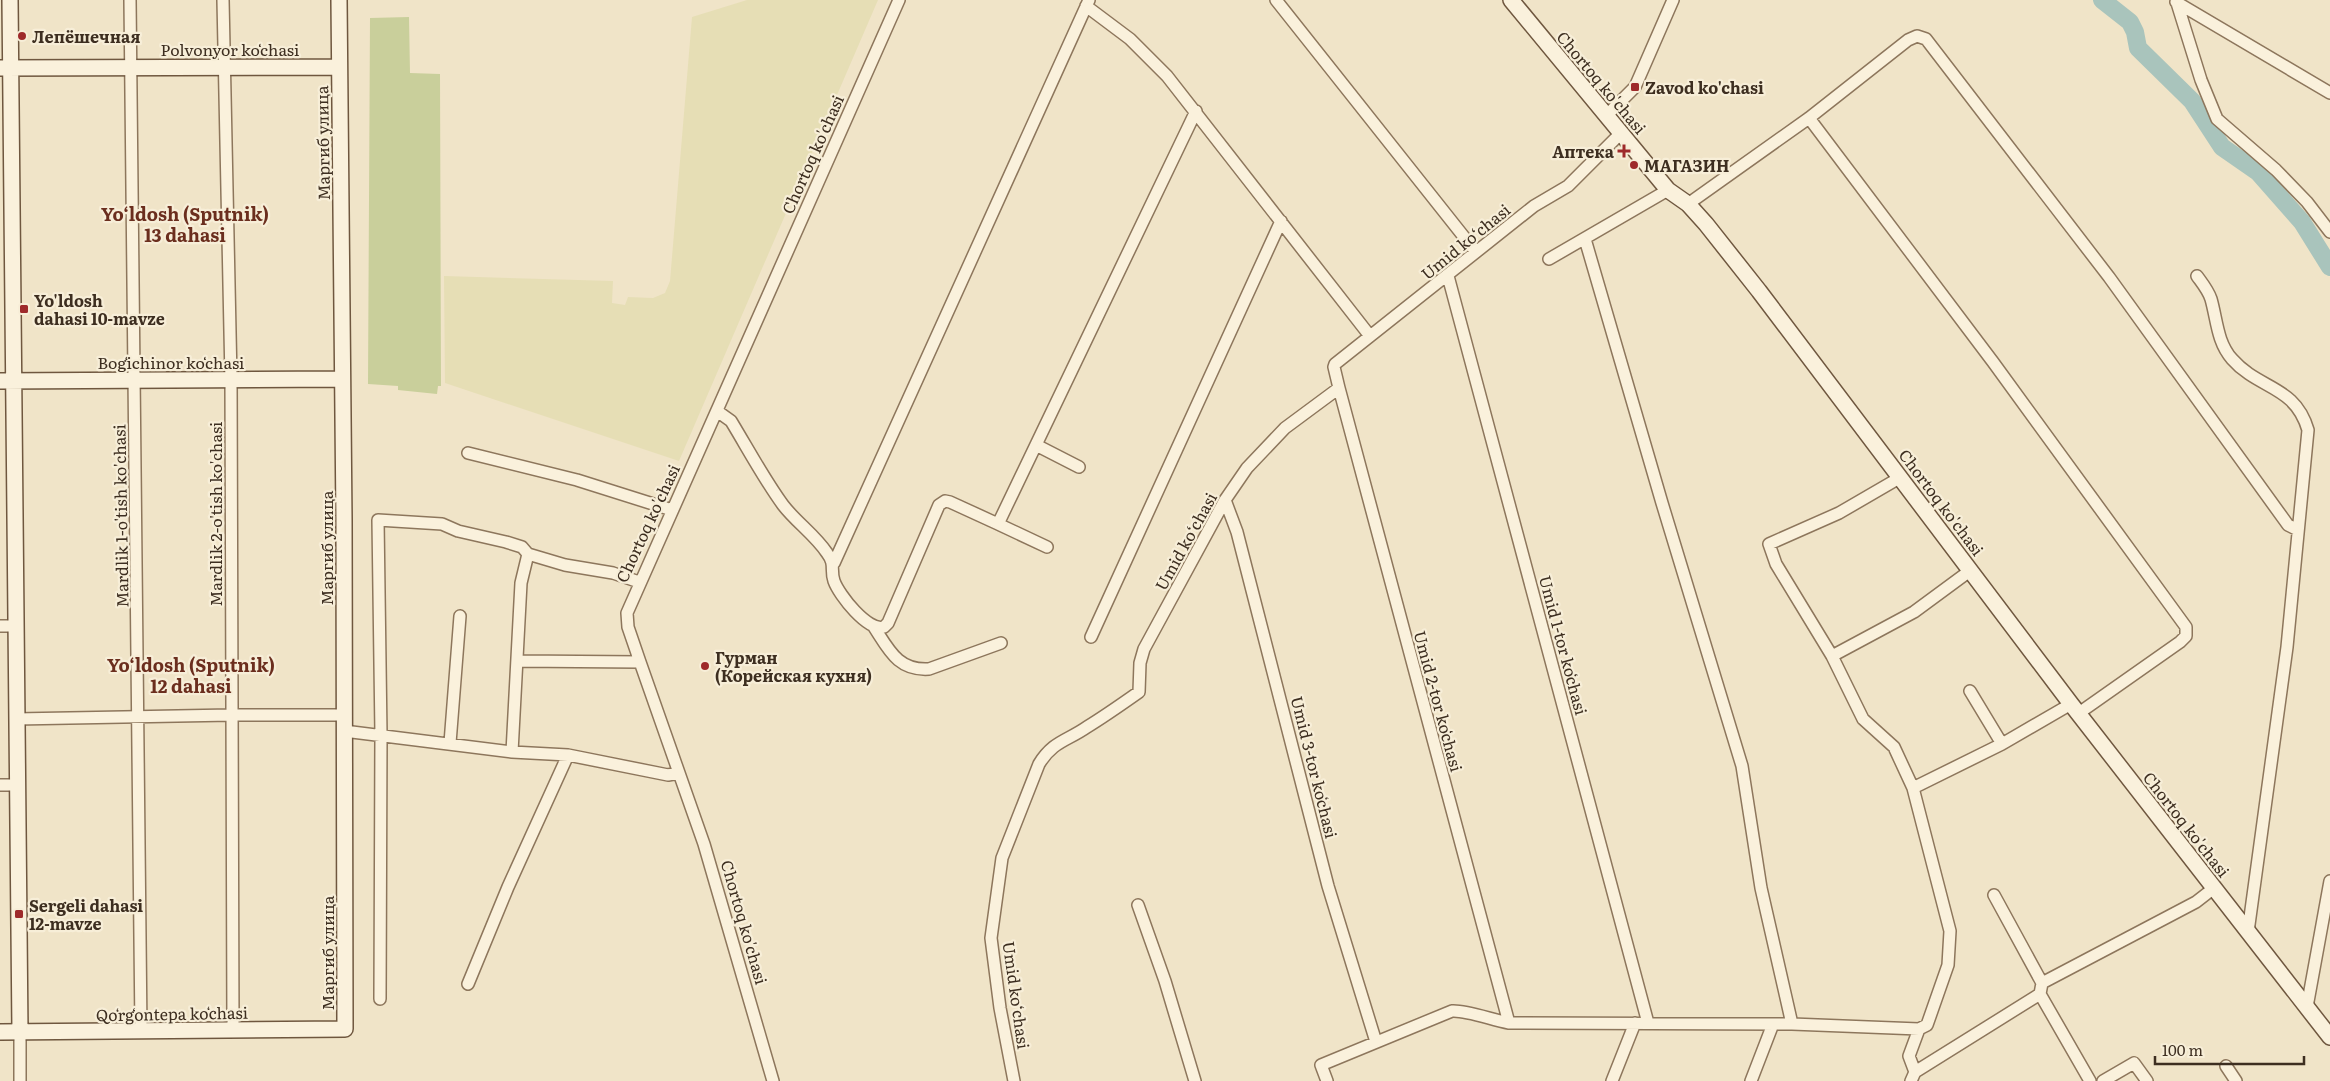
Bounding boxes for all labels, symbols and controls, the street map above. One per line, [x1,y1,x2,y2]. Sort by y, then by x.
place label: Лепёшечная [32,24,140,48]
street label: Chortoq ko'chasi [1552,25,1652,139]
marker: Лепёшечная [16,30,28,42]
street label: Polvonyor koʻchasi [161,37,299,61]
place label: Zavod ko'chasi [1645,75,1764,99]
marker: Zavod ko'chasi [1629,81,1641,93]
street label: Маргиб улица [309,85,335,201]
street label: Chortoq ko'chasi [775,91,849,217]
place label: Аптека [1552,139,1615,163]
marker: Аптека [1618,145,1630,157]
place label: МАГАЗИН [1644,153,1730,177]
marker: МАГАЗИН [1628,159,1640,171]
street label: Umid ko‘chasi [1415,197,1515,285]
district label: Yo‘ldosh (Sputnik) 13 dahasi [101,200,269,248]
place label: Yo'ldosh dahasi 10-mavze [34,288,165,330]
marker: Yo'ldosh dahasi 10-mavze [18,303,30,315]
street label: Bogʻichinor koʻchasi [98,350,244,374]
street label: Mardlik 2-o'tish ko'chasi [203,422,227,606]
street label: Mardlik 1-o'tish ko'chasi [106,424,134,608]
street label: Chortoq ko'chasi [1894,444,1990,560]
street label: Chortoq ko'chasi [609,460,685,586]
street label: Umid ko‘chasi [1148,488,1222,594]
street label: Маргиб улица [314,490,338,605]
street label: Umid 1-tor koʻchasi [1534,573,1594,717]
street label: Umid 2-tor koʻchasi [1409,628,1469,774]
place label: Гурман (Корейская кухня) [715,645,872,687]
district label: Yo‘ldosh (Sputnik) 12 dahasi [107,651,275,699]
marker: Гурман (Корейская кухня) [699,660,711,672]
street label: Umid 3-tor koʻchasi [1286,693,1344,841]
street label: Chortoq ko'chasi [2138,766,2236,882]
street label: Chortoq ko'chasi [716,857,774,987]
place label: Sergeli dahasi 12-mavze [29,893,143,935]
street label: Маргиб улица [315,895,339,1010]
marker: Sergeli dahasi 12-mavze [13,908,25,920]
street label: Umid ko‘chasi [998,939,1036,1051]
street label: Qoʻrgʻontepa koʻchasi [96,1000,248,1026]
scale bar [2155,1034,2304,1066]
text: 100 m [2162,1038,2203,1061]

